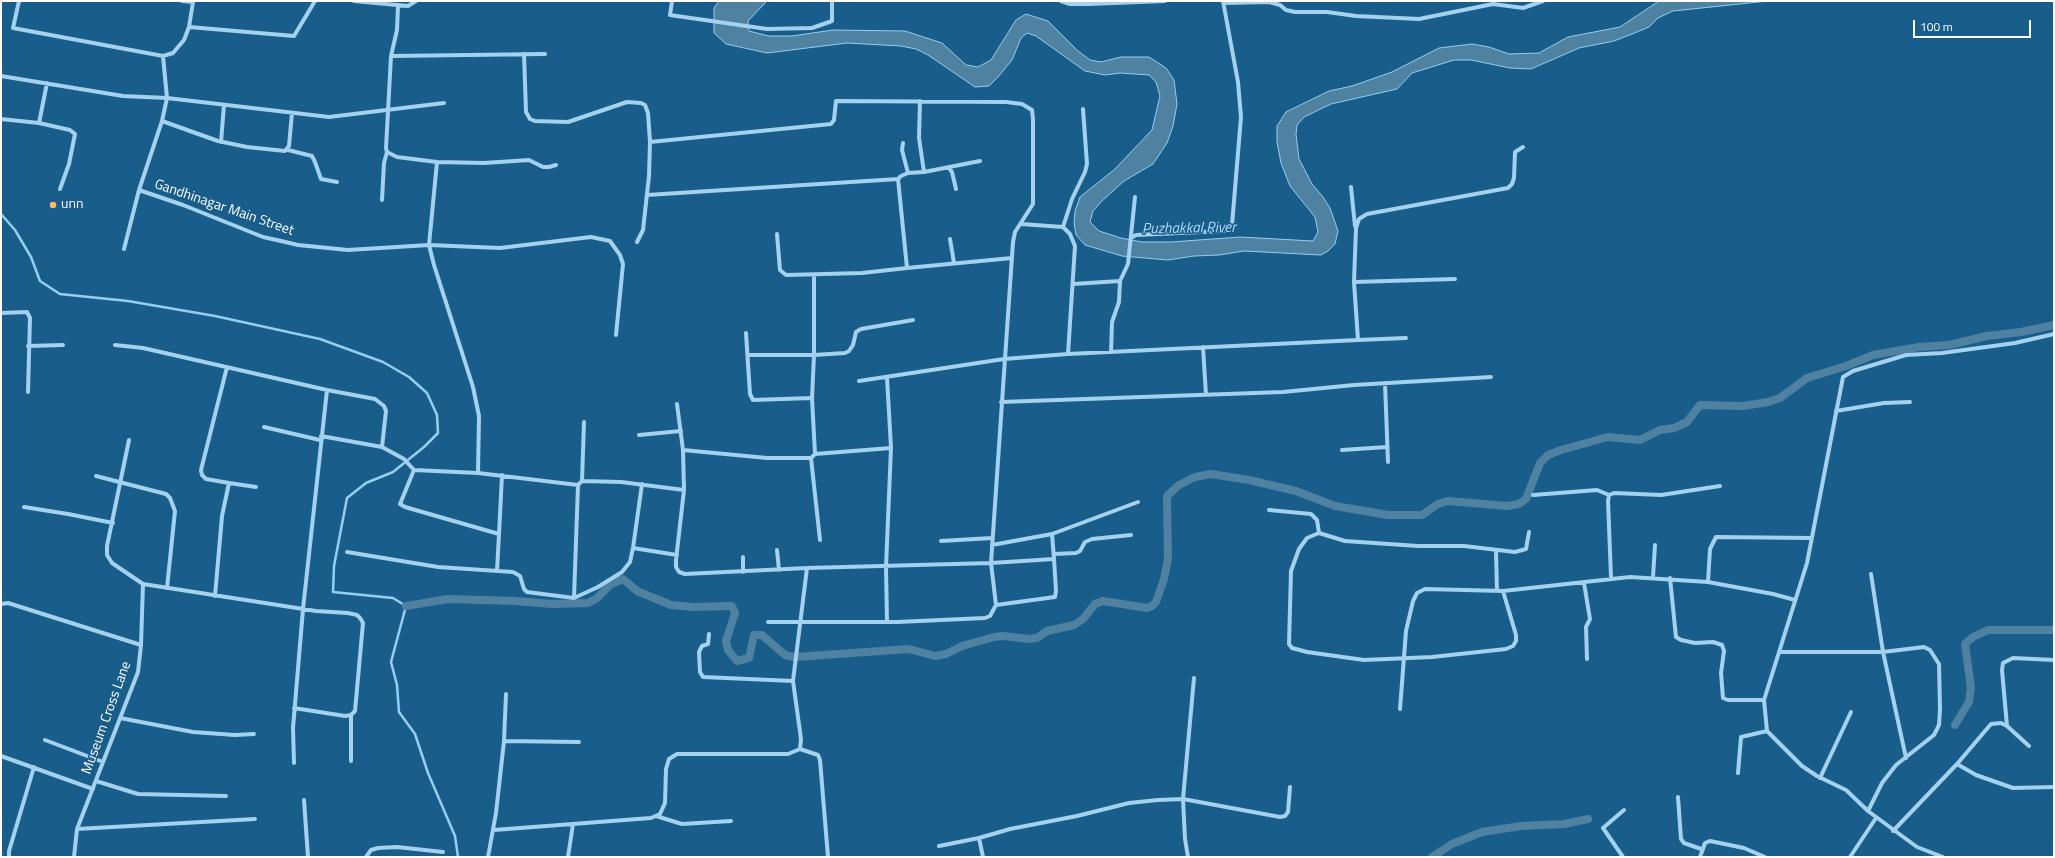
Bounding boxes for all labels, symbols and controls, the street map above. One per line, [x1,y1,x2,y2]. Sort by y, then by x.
scale bar [1915,12,2033,38]
text: 100 m [1920,17,1953,36]
street label: Gandhinagar Main Street [152,176,296,240]
place label: unn [61,197,83,213]
marker: unn [48,200,58,210]
water label: Puzhakkal River [1142,219,1236,239]
street label: Museum Cross Lane [79,659,135,777]

